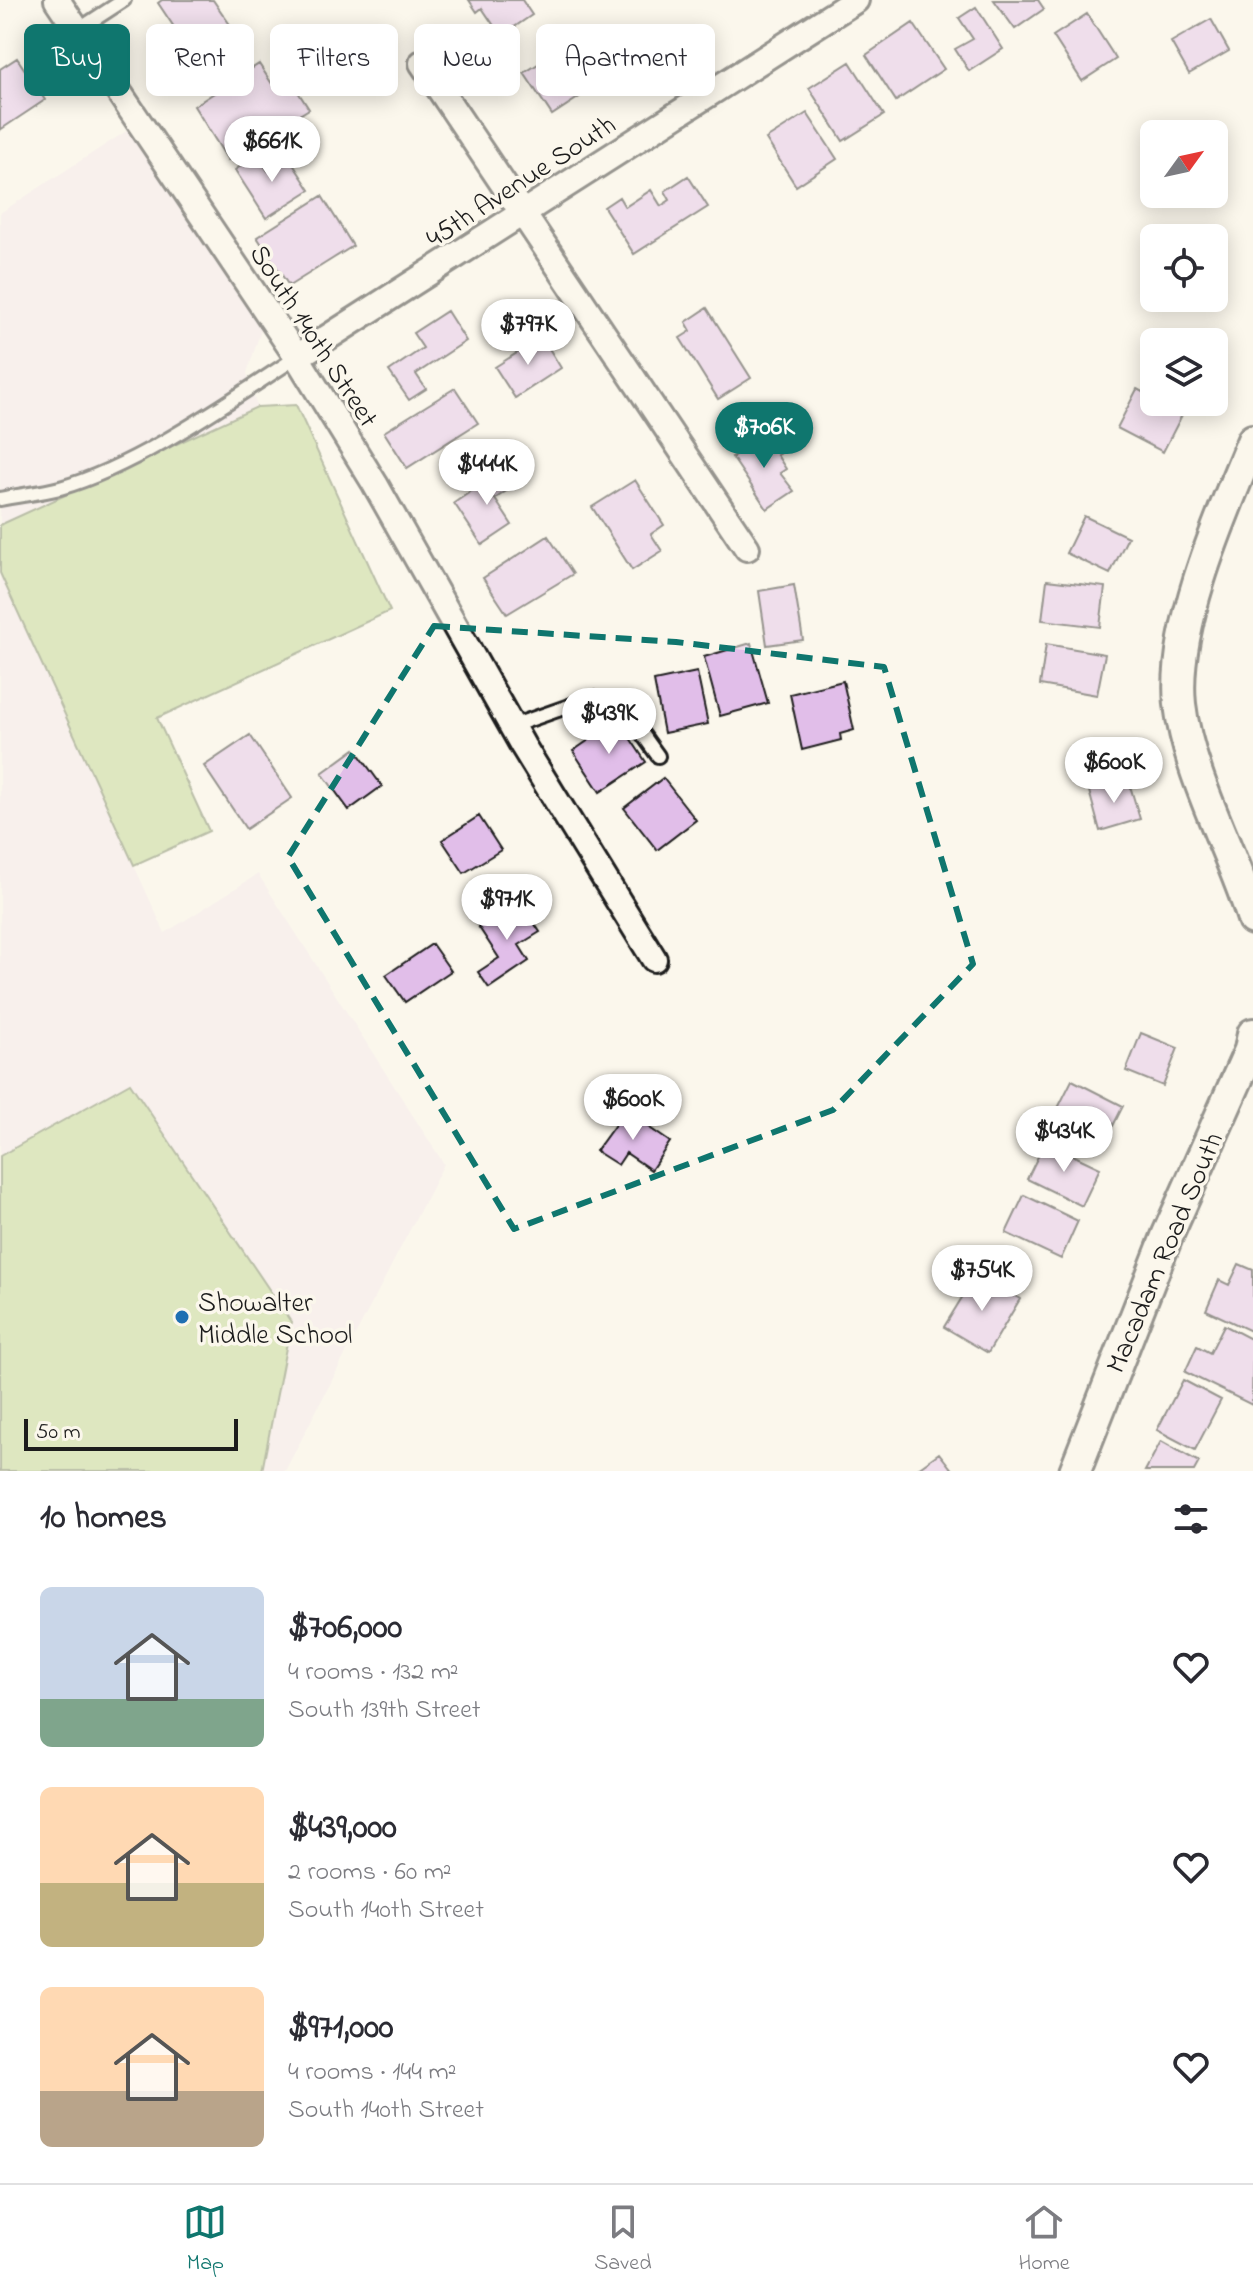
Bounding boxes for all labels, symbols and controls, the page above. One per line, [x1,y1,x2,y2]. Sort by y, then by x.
chip: Buy [24,24,130,96]
chip: Rent [146,24,254,96]
chip: Filters [270,24,398,96]
chip: New [414,24,520,96]
chip: Apartment [536,24,715,96]
street label: 45th Avenue South [419,106,625,260]
pin: $661K [216,116,328,184]
north arrow [1140,120,1228,208]
map controls [1140,120,1228,416]
text: $661K [242,123,302,161]
button: locate [1140,224,1228,312]
street label: South 140th Street [237,237,387,437]
pin: $797K [472,299,584,367]
text: $797K [499,306,557,344]
button: layers [1140,328,1228,416]
pin: $706K [708,402,820,470]
text: $706K [733,409,795,447]
pin: $444K [431,439,543,507]
text: $444K [457,446,517,484]
pin: $439K [553,688,665,756]
text: $439K [580,695,638,733]
pin: $600K [1058,737,1170,805]
text: $600K [1083,744,1145,782]
pin: $971K [451,874,563,942]
text: $971K [479,881,535,919]
pin: $600K [577,1074,689,1142]
text: $600K [602,1081,664,1119]
pin: $434K [1008,1106,1120,1174]
text: $434K [1034,1113,1094,1151]
street label: Macadam Road South [1097,1126,1236,1380]
pin: $754K [926,1245,1038,1313]
text: $754K [950,1252,1014,1290]
place label: Showalter Middle School [198,1284,352,1357]
marker: Showalter Middle School [173,1308,191,1326]
scale bar [24,1415,238,1451]
text: 50 m [36,1417,81,1449]
text: 10 homes [40,1494,167,1544]
icon: filters [1169,1497,1213,1541]
text: $706,000 [288,1604,402,1654]
icon: home [104,1619,200,1715]
icon: heart [1169,1645,1213,1689]
text: 4 rooms · 132 m² [288,1654,459,1692]
text: South 139th Street [288,1692,481,1730]
text: $439,000 [288,1804,397,1854]
icon: home [104,1819,200,1915]
icon: heart [1169,1845,1213,1889]
text: 2 rooms · 60 m² [288,1854,452,1892]
text: South 140th Street [288,1892,484,1930]
text: $971,000 [288,2004,394,2054]
icon: home [104,2019,200,2115]
icon: heart [1169,2045,1213,2089]
text: 4 rooms · 144 m² [288,2054,456,2092]
text: South 140th Street [288,2092,484,2130]
tab: Map [183,2200,227,2280]
tab: Saved [594,2200,652,2280]
tab: Home [1018,2200,1070,2280]

